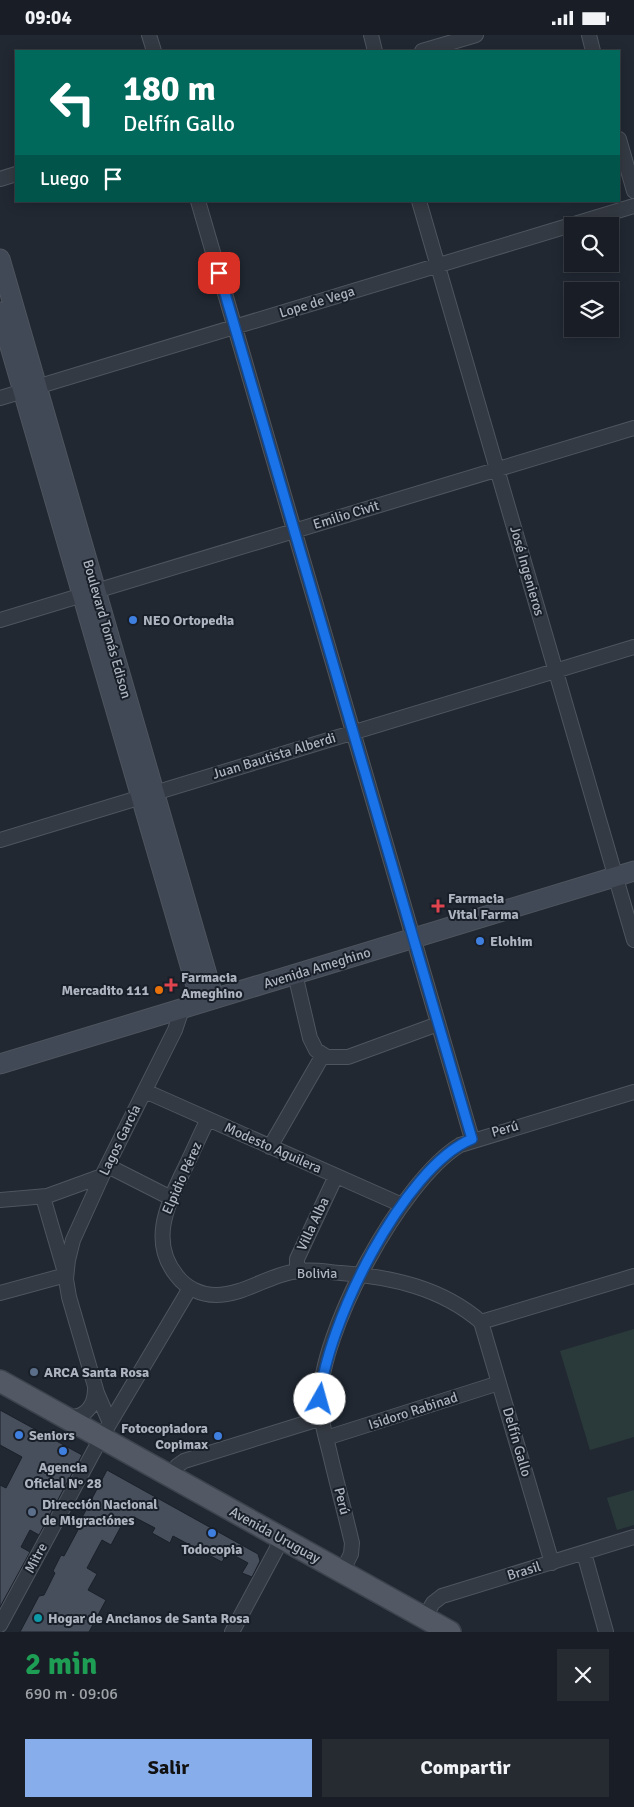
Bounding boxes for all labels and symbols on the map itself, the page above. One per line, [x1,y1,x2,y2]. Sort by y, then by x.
pin [198,252,240,294]
street label: Lope de Vega [277,282,357,322]
street label: Emilio Civit [311,497,381,533]
street label: José Ingenieros [506,524,548,618]
street label: Boulevard Tomás Edison [79,558,135,700]
place label: NEO Ortopedia [143,612,234,629]
marker: NEO Ortopedia [127,614,139,626]
street label: Juan Bautista Alberdi [210,729,338,783]
place label: Farmacia Vital Farma [448,890,519,923]
marker: Farmacia Vital Farma [432,900,444,912]
place label: Elohim [490,933,533,950]
marker: Elohim [474,935,486,947]
street label: Avenida Ameghino [261,944,373,992]
place label: Farmacia Ameghino [181,969,242,1002]
marker: Farmacia Ameghino [165,979,177,991]
place label: Mercadito 111 [61,982,149,999]
marker: Mercadito 111 [153,984,165,996]
street label: Lagos García [96,1102,144,1178]
street label: Perú [489,1117,521,1141]
street label: Modesto Aguilera [222,1119,324,1177]
street label: Elpidio Pérez [158,1139,206,1217]
street label: Villa Alba [293,1195,333,1253]
street label: Bolivia [297,1265,337,1282]
place label: ARCA Santa Rosa [44,1364,149,1381]
marker: ARCA Santa Rosa [28,1366,40,1378]
position arrow [293,1372,345,1424]
street label: Isidoro Rabinad [366,1389,460,1433]
street label: Delfín Gallo [499,1405,535,1479]
place label: Fotocopiadora Copimax [121,1420,208,1453]
place label: Seniors [29,1427,75,1444]
marker: Seniors [13,1429,25,1441]
marker: Fotocopiadora Copimax [212,1430,224,1442]
marker: Agencia Oficial N° 28 [57,1445,69,1457]
place label: Agencia Oficial N° 28 [24,1459,102,1492]
street label: Perú [330,1486,354,1516]
place label: Dirección Nacional de Migraciónes [42,1496,158,1529]
street label: Avenida Uruguay [227,1503,324,1567]
marker: Dirección Nacional de Migraciónes [26,1506,38,1518]
marker: Todocopia [206,1527,218,1539]
street label: Mitre [21,1540,51,1576]
place label: Todocopia [182,1541,242,1558]
street label: Brasil [505,1558,543,1584]
place label: Hogar de Ancianos de Santa Rosa [48,1610,250,1627]
marker: Hogar de Ancianos de Santa Rosa [32,1612,44,1624]

